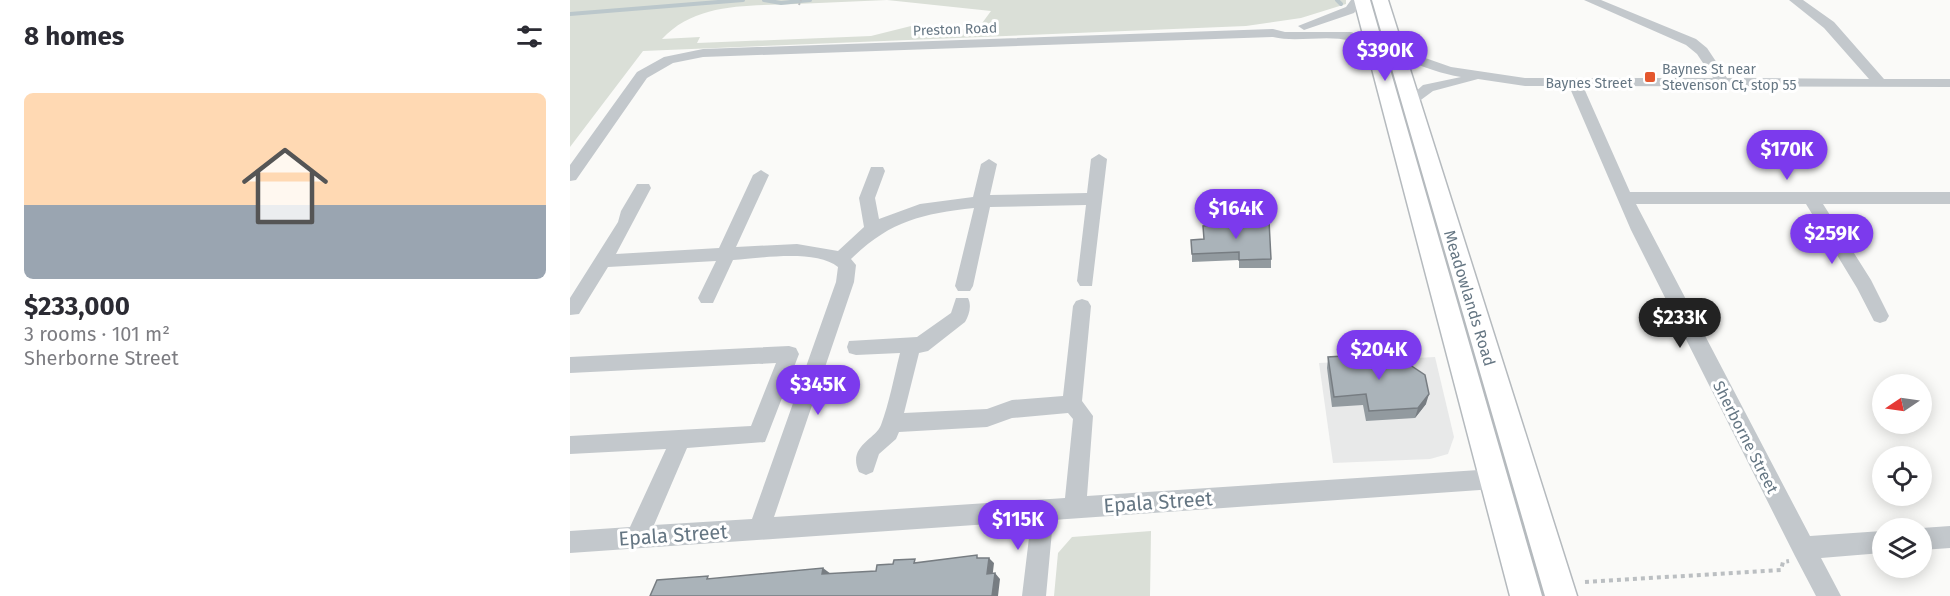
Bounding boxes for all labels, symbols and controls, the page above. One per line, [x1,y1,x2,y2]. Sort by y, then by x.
icon: filters [513,20,546,53]
street label: Preston Road [913,20,997,39]
text: 8 homes [24,21,124,52]
pin: $390K [1343,31,1427,82]
text: $390K [1357,38,1413,62]
place label: Baynes St near Stevenson Ct, stop 55 [1662,61,1796,94]
marker: Baynes St near Stevenson Ct, stop 55 [1643,70,1657,84]
street label: Baynes Street [1546,75,1633,92]
pin: $170K [1745,130,1829,181]
icon: home [231,132,339,240]
text: $170K [1760,137,1814,161]
pin: $164K [1194,189,1278,240]
text: $164K [1209,196,1263,220]
pin: $259K [1790,214,1874,265]
text: $259K [1804,221,1860,245]
street label: Meadowlands Road [1440,228,1499,368]
text: $233,000 [24,291,130,322]
pin: $233K [1638,298,1722,349]
text: $233K [1653,305,1707,329]
text: 3 rooms · 101 m² [24,322,170,346]
pin: $204K [1337,330,1421,381]
text: $204K [1351,337,1407,361]
text: Sherborne Street [24,346,179,370]
pin: $345K [776,365,860,416]
text: $345K [790,372,846,396]
north arrow [1872,374,1932,434]
map controls [1872,374,1932,578]
street label: Sherborne Street [1709,378,1782,497]
button: locate [1872,446,1932,506]
street label: Epala Street [1103,486,1214,518]
pin: $115K [976,500,1060,551]
text: $115K [992,507,1044,531]
button: layers [1872,518,1932,578]
street label: Epala Street [618,519,729,551]

